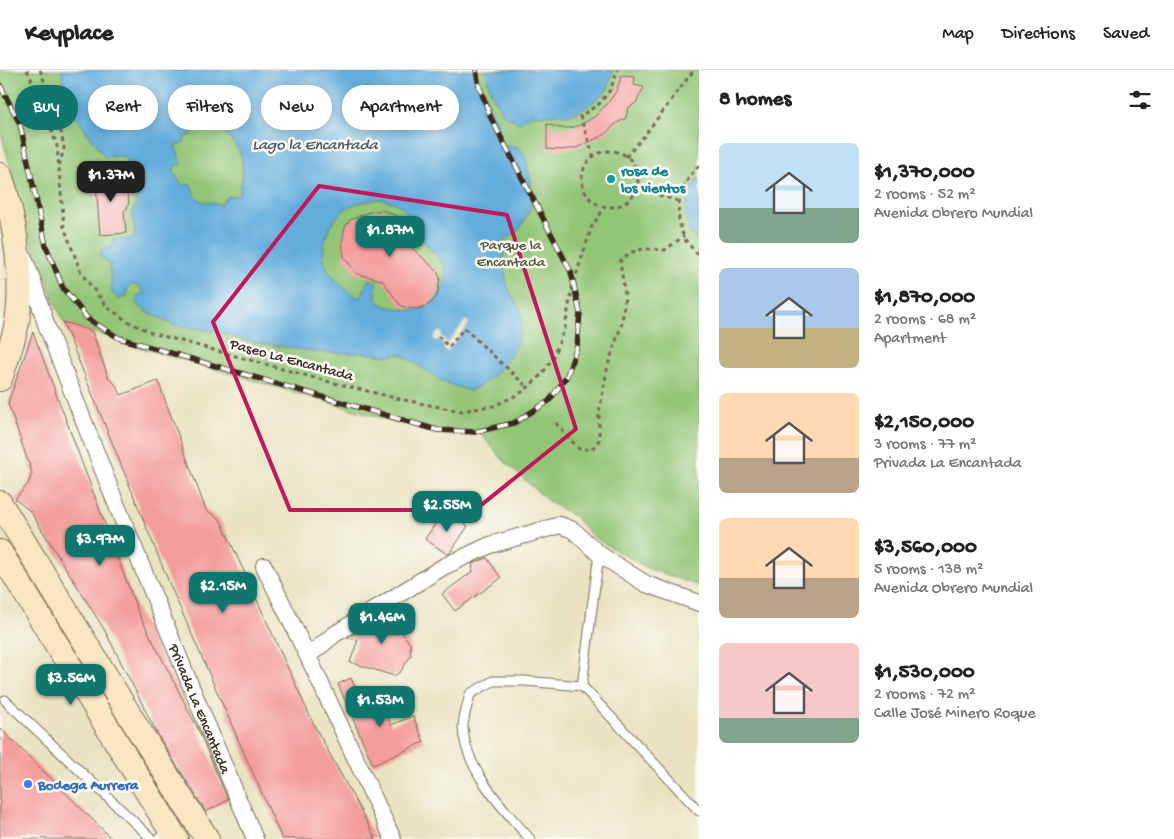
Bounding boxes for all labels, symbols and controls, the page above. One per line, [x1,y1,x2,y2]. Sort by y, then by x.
text: Keyplace [25,20,113,49]
text: Map [942,24,974,45]
text: Directions [1002,24,1075,45]
text: Saved [1103,24,1149,45]
chip: Buy [15,85,78,130]
chip: Rent [88,85,158,130]
chip: Filters [168,85,251,130]
chip: New [261,85,332,130]
chip: Apartment [342,85,459,130]
icon: filters [1126,86,1154,114]
text: 8 homes [719,88,791,113]
water label: Lago la Encantada [252,137,379,156]
pin: $1.37M [70,160,152,203]
text: $1,370,000 [874,161,975,186]
place label: rosa de los vientos [620,163,687,198]
icon: home [759,163,819,223]
text: $1.37M [88,167,134,186]
marker: rosa de los vientos [605,173,617,185]
text: 2 rooms · 52 m² [874,186,976,205]
text: Avenida Obrero Mundial [874,205,1033,224]
pin: $1.87M [349,216,431,258]
text: $1.87M [367,222,413,241]
park label: Parque la Encantada [477,237,546,272]
text: $1,870,000 [874,286,975,311]
icon: home [759,288,819,348]
text: 2 rooms · 68 m² [874,311,976,330]
text: Apartment [874,330,946,349]
street label: Paseo La Encantada [227,336,356,386]
text: $2,150,000 [874,411,974,436]
icon: home [759,413,819,473]
text: 3 rooms · 77 m² [874,436,976,455]
text: Privada La Encantada [874,455,1022,474]
pin: $2.55M [406,490,488,533]
text: $2.55M [423,497,471,516]
pin: $3.97M [59,524,141,567]
text: $3.97M [76,531,124,550]
text: $3,560,000 [874,536,977,561]
icon: home [759,538,819,598]
text: 5 rooms · 138 m² [874,561,983,580]
pin: $2.15M [182,572,264,614]
text: $2.15M [200,578,246,597]
text: Avenida Obrero Mundial [874,580,1033,599]
pin: $1.46M [341,602,423,645]
text: $1.46M [359,609,405,628]
street label: Privada La Encantada [163,641,234,777]
text: $1,530,000 [874,661,975,686]
icon: home [759,663,819,723]
pin: $3.56M [30,664,112,706]
text: $3.56M [47,670,95,689]
pin: $1.53M [339,686,421,728]
text: 2 rooms · 72 m² [874,686,975,705]
text: $1.53M [357,692,403,711]
text: Calle José Minero Roque [874,705,1036,724]
place label: Bodega Aurrera [37,777,139,795]
marker: Bodega Aurrera [22,778,34,790]

